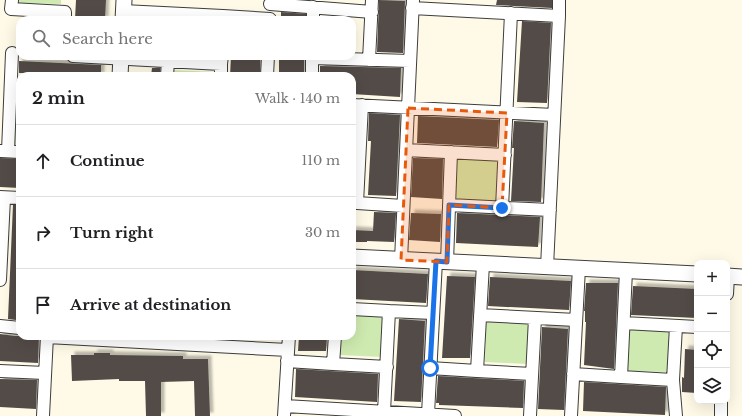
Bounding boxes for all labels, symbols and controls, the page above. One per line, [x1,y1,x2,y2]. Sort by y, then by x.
search box [16,16,356,60]
icon: search [30,27,52,49]
text: Search here [62,29,153,48]
text: 2 min [32,88,85,109]
text: Walk · 140 m [255,90,340,107]
icon: ahead [32,150,54,172]
text: Continue [70,151,145,170]
text: 110 m [301,152,340,169]
route end [493,199,511,217]
icon: right [32,222,54,244]
text: Turn right [70,223,153,242]
text: 30 m [305,224,340,241]
map controls [694,260,730,404]
button: + [694,260,730,296]
icon: arrive [32,294,54,316]
text: Arrive at destination [70,295,231,314]
button: − [694,296,730,332]
button: locate [694,332,730,368]
route start [421,359,439,377]
button: layers [694,368,730,404]

